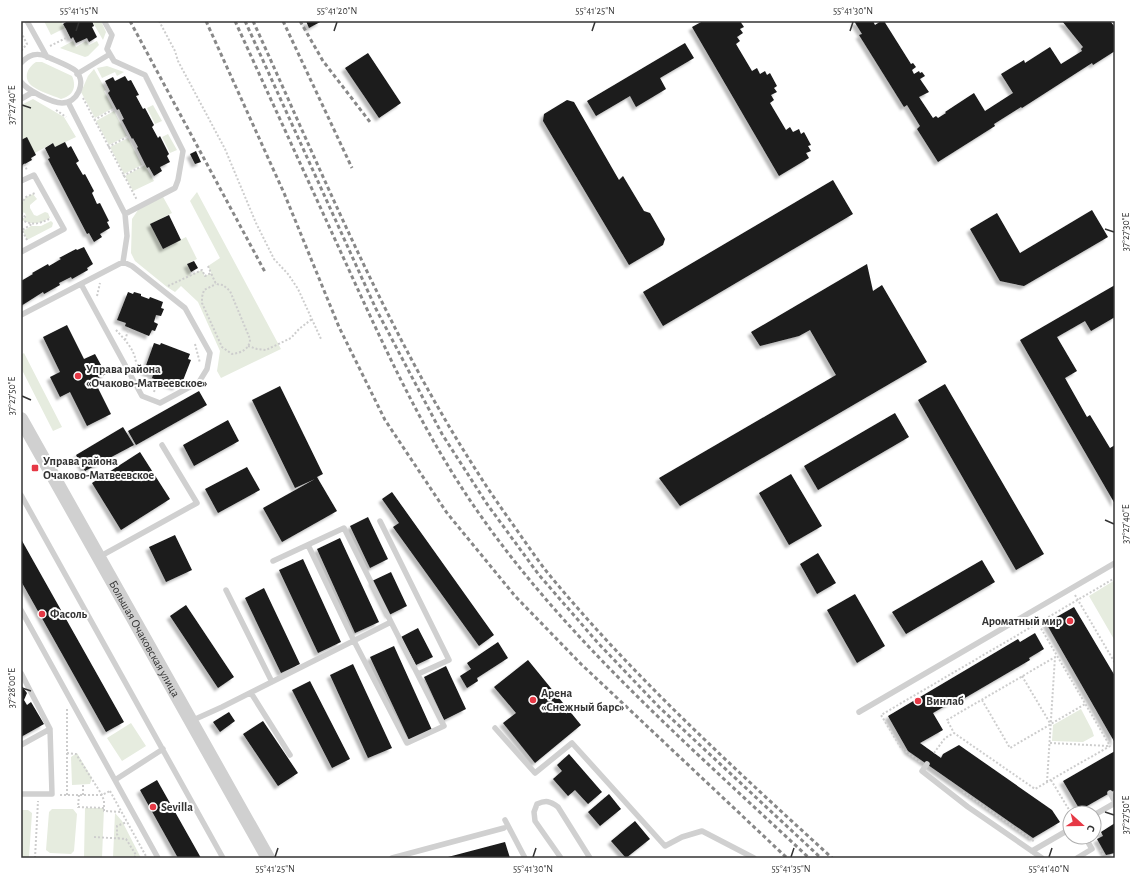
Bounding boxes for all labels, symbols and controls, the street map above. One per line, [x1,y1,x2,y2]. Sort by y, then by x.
text: 55°41'15"N [60,6,98,16]
text: 55°41'20"N [317,6,357,16]
text: 55°41'25"N [575,6,615,16]
text: 55°41'30"N [833,6,873,16]
text: 37°27'40"E [7,85,17,125]
text: 37°27'30"E [1121,213,1131,251]
place label: Управа района «Очаково-Матвеевское» [86,363,208,389]
marker: Управа района «Очаково-Матвеевское» [73,371,83,381]
text: 37°27'50"E [7,376,17,415]
place label: Управа района Очаково-Матвеевское [43,455,155,481]
marker: Управа района Очаково-Матвеевское [30,463,40,473]
text: 37°27'40"E [1121,504,1131,544]
street label: Большая Очаковская улица [107,578,182,699]
place label: Фасоль [50,608,88,620]
marker: Фасоль [37,609,47,619]
place label: Ароматный мир [982,615,1062,627]
marker: Ароматный мир [1065,616,1075,626]
text: 37°28'00"E [7,668,17,708]
place label: Арена «Снежный барс» [541,687,625,713]
marker: Арена «Снежный барс» [528,695,538,705]
place label: Винлаб [926,695,964,707]
marker: Винлаб [913,696,923,706]
text: 37°27'50"E [1121,795,1131,834]
place label: Sevilla [161,801,193,813]
marker: Sevilla [148,802,158,812]
north arrow [1062,805,1102,845]
text: С [1085,824,1097,833]
text: 55°41'25"N [255,864,295,874]
text: 55°41'30"N [513,864,553,874]
text: 55°41'35"N [771,864,811,874]
text: 55°41'40"N [1029,864,1069,874]

